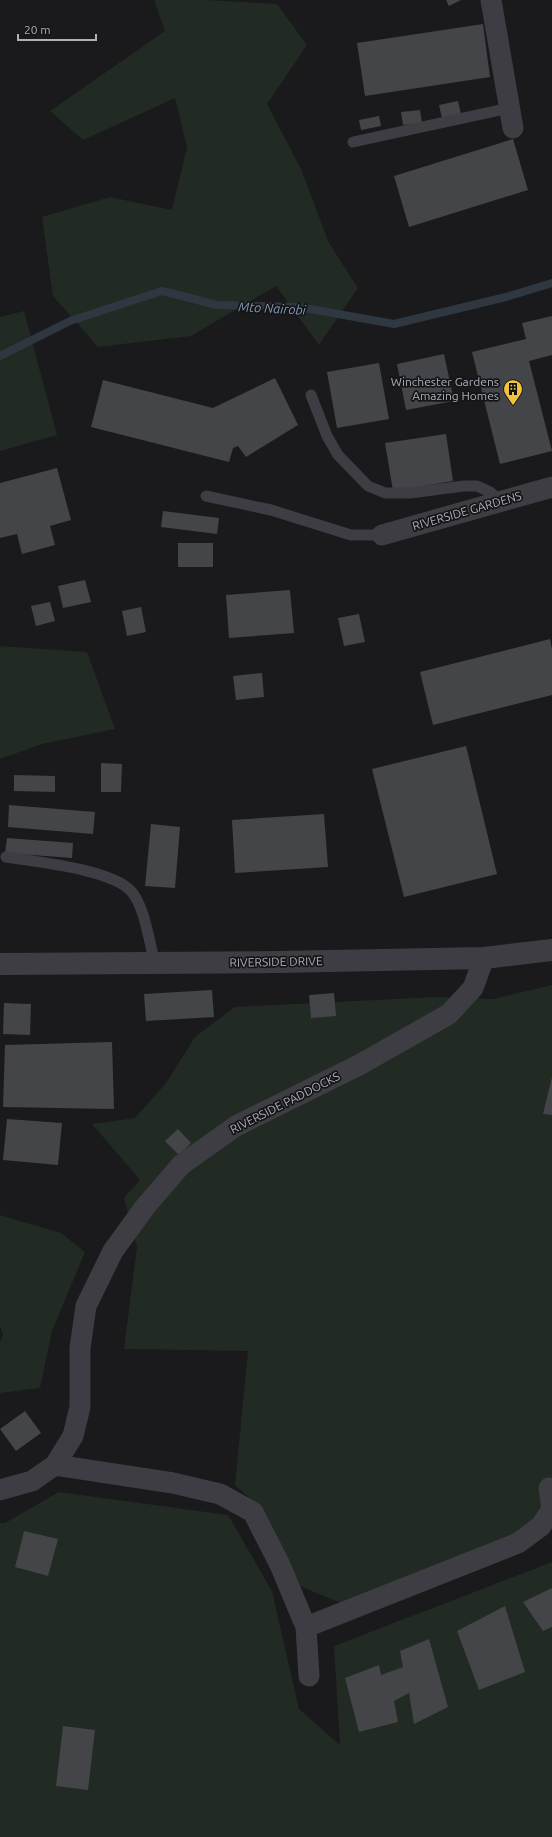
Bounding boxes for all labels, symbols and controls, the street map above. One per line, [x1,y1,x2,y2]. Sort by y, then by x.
scale bar [18,16,96,42]
text: 20 m [24,23,51,36]
water label: Mto Nairobi [238,299,307,317]
place label: Winchester Gardens Amazing Homes [391,375,499,402]
building icon: Winchester Gardens Amazing Homes [502,378,524,406]
street label: RIVERSIDE GARDENS [411,489,523,532]
street label: RIVERSIDE DRIVE [229,954,323,969]
street label: RIVERSIDE PADDOCKS [228,1069,342,1136]

